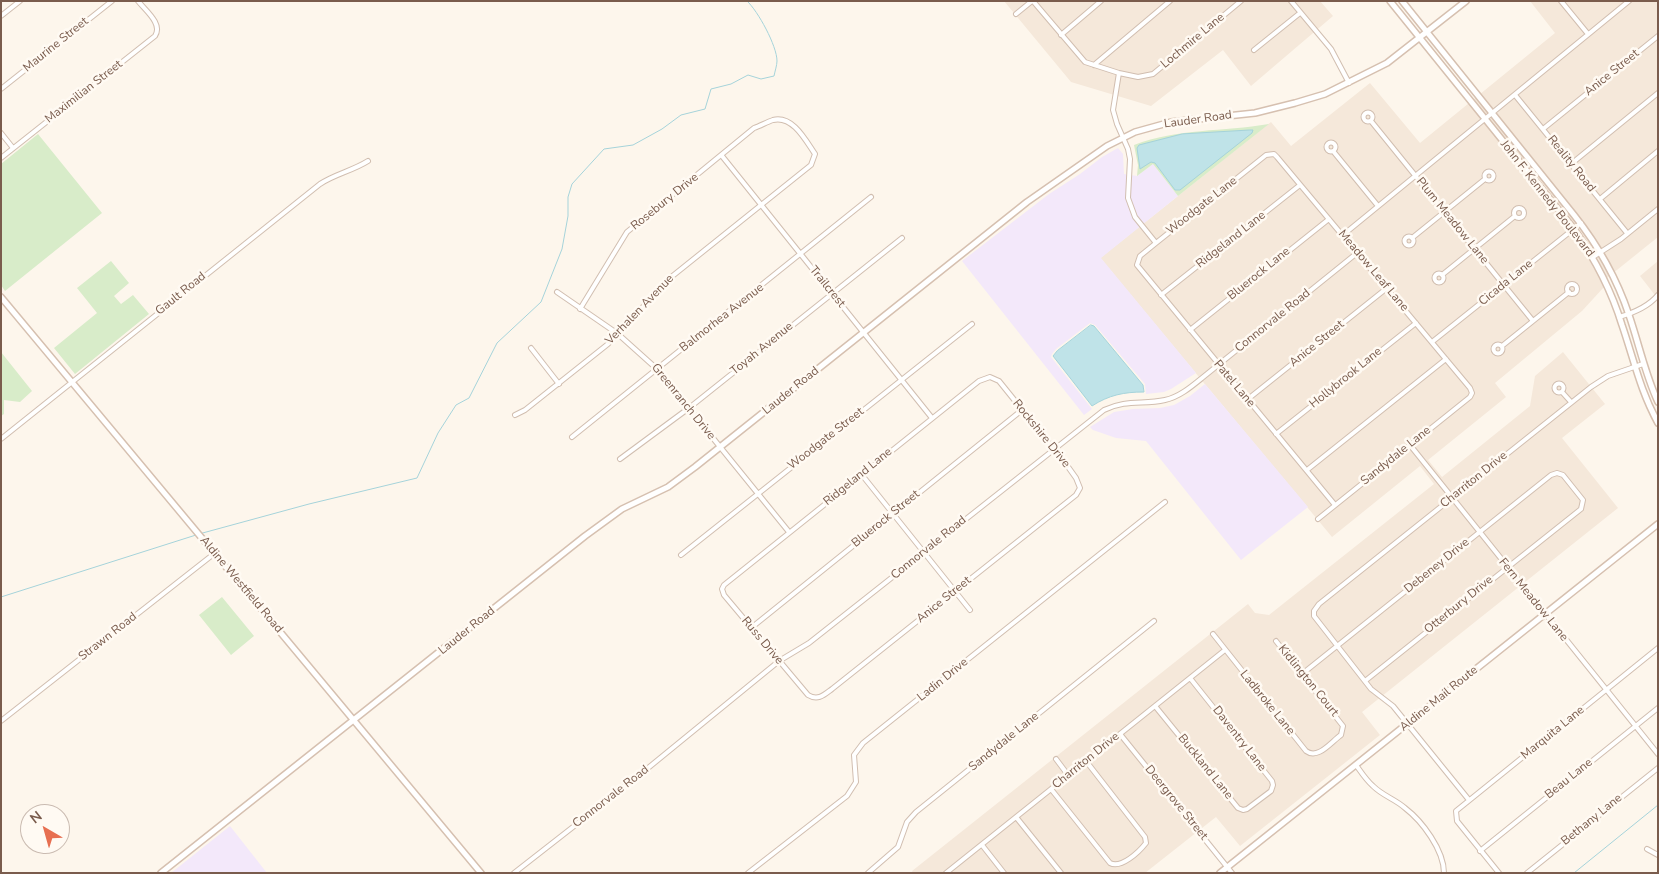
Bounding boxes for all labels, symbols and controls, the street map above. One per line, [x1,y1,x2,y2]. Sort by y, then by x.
street label: Lochmire Lane [1158,10,1228,72]
street label: Maurine Street [21,14,91,76]
street label: Anice Street [1582,47,1642,99]
street label: Maximilian Street [42,57,126,127]
street label: Lauder Road [1163,108,1233,132]
street label: Reality Road [1544,133,1598,195]
street label: John F. Kennedy Boulevard [1497,138,1597,260]
street label: Rosebury Drive [628,170,702,234]
street label: Woodgate Lane [1164,174,1240,238]
street label: Plum Meadow Lane [1413,175,1491,267]
street label: Ridgeland Lane [1193,208,1269,272]
street label: Meadow Leaf Lane [1335,227,1411,315]
street label: Bluerock Lane [1225,244,1293,304]
street label: Cicada Lane [1476,257,1536,309]
street label: Trailcrest [806,263,848,311]
street label: Gault Road [153,269,209,319]
street label: Verhalen Avenue [603,272,677,348]
street label: Balmorhea Avenue [677,281,767,355]
street label: Connorvale Road [1232,286,1314,356]
street label: Anice Street [1287,318,1347,370]
street label: Toyah Avenue [728,319,796,379]
street label: Hollybrook Lane [1307,345,1385,411]
street label: Patel Lane [1210,358,1258,410]
street label: Greenranch Drive [648,361,718,443]
street label: Lauder Road [760,364,822,418]
street label: Rockshire Drive [1009,397,1073,471]
street label: Woodgate Street [785,405,867,473]
street label: Sandydale Lane [1358,423,1434,489]
street label: Ridgeland Lane [821,445,895,509]
street label: Charriton Drive [1438,449,1510,511]
street label: Bluerock Street [849,487,923,551]
street label: Connorvale Road [888,513,970,583]
street label: Aldine Westfield Road [196,534,286,636]
street label: Debeney Drive [1402,535,1472,597]
street label: Fern Meadow Lane [1495,556,1571,644]
street label: Otterbury Drive [1422,573,1496,637]
street label: Anice Street [914,574,974,626]
street label: Lauder Road [436,604,498,658]
street label: Strawn Road [76,610,140,664]
street label: Russ Drive [738,614,786,668]
street label: Kidlington Court [1275,642,1341,720]
street label: Ladin Drive [915,655,971,705]
street label: Aldine Mail Route [1397,663,1481,735]
street label: Ladbroke Lane [1236,668,1298,738]
street label: Marquita Lane [1519,703,1587,763]
street label: Daventry Lane [1209,704,1269,774]
street label: Sandydale Lane [966,709,1042,775]
street label: Charriton Drive [1050,730,1122,792]
street label: Buckland Lane [1174,732,1236,802]
street label: Beau Lane [1542,756,1596,802]
street label: Connorvale Road [570,763,652,831]
street label: Deergrove Street [1141,763,1211,843]
street label: Bethany Lane [1559,791,1625,849]
north arrow [20,804,70,854]
text: N [26,807,46,828]

